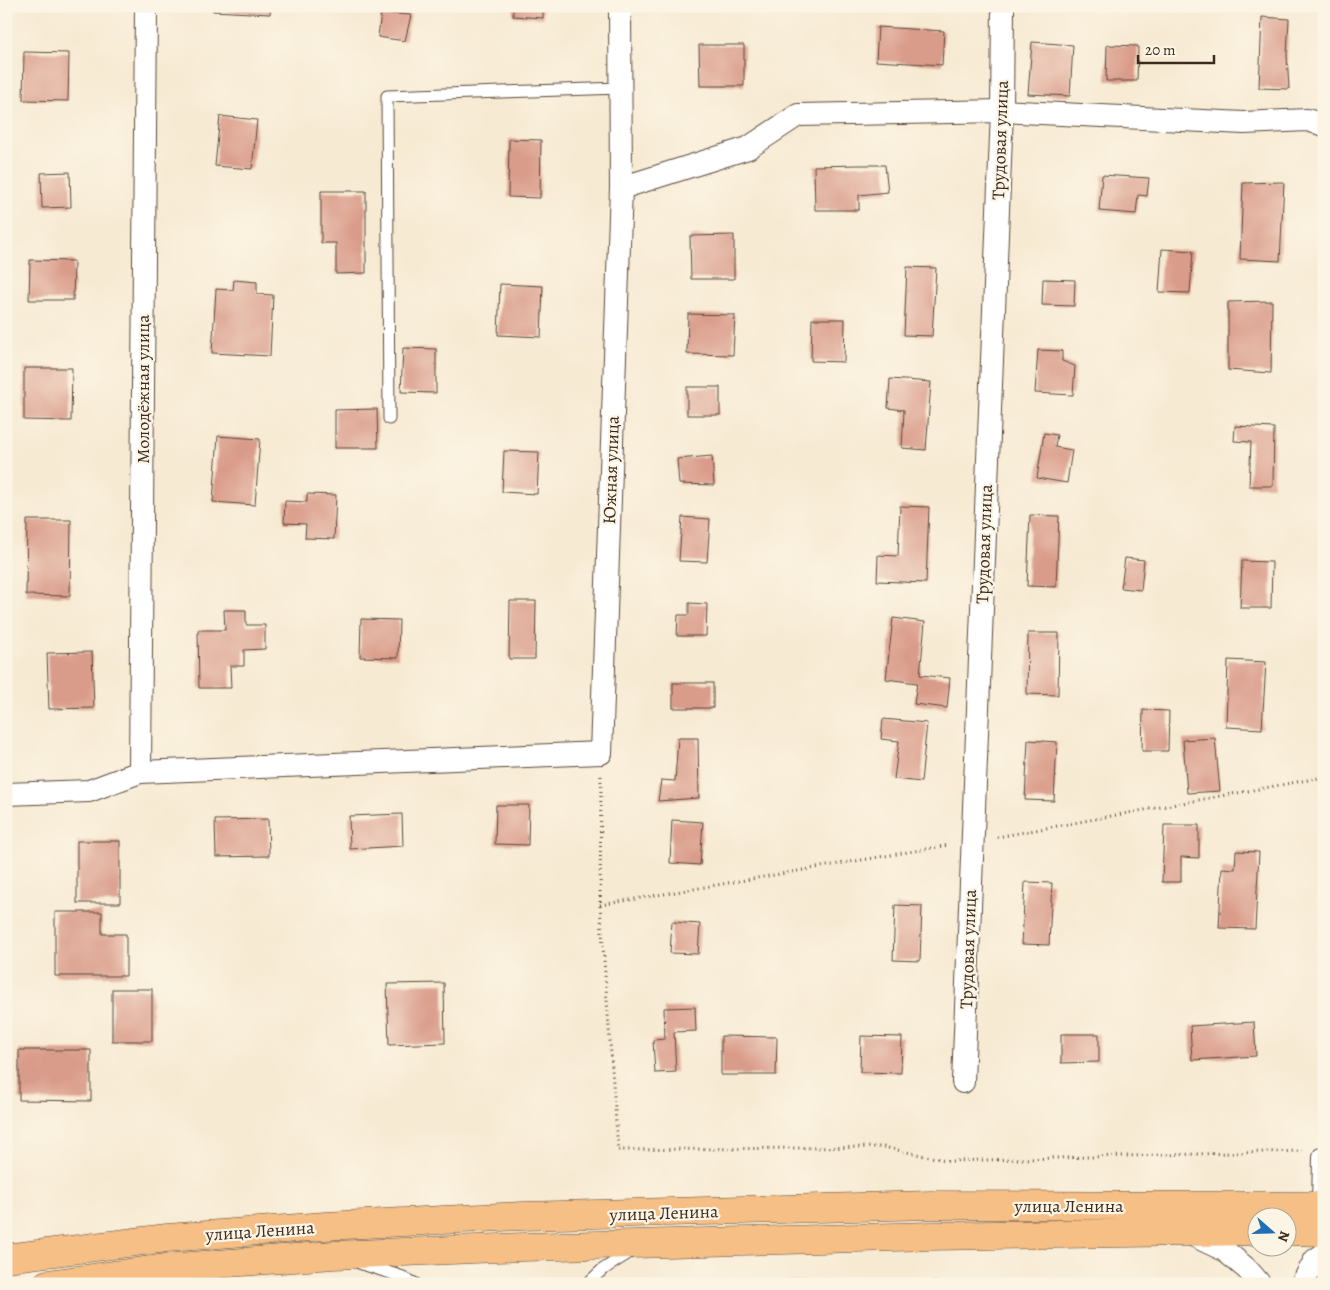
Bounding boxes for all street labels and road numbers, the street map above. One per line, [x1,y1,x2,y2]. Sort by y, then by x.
street label: Трудовая улица [986,79,1014,200]
street label: Молодёжная улица [131,314,155,464]
street label: Южная улица [597,415,625,525]
street label: Трудовая улица [970,483,998,604]
street label: Трудовая улица [954,888,982,1009]
street label: улица Ленина [1014,1194,1124,1218]
street label: улица Ленина [608,1199,720,1227]
street label: улица Ленина [204,1215,316,1247]

